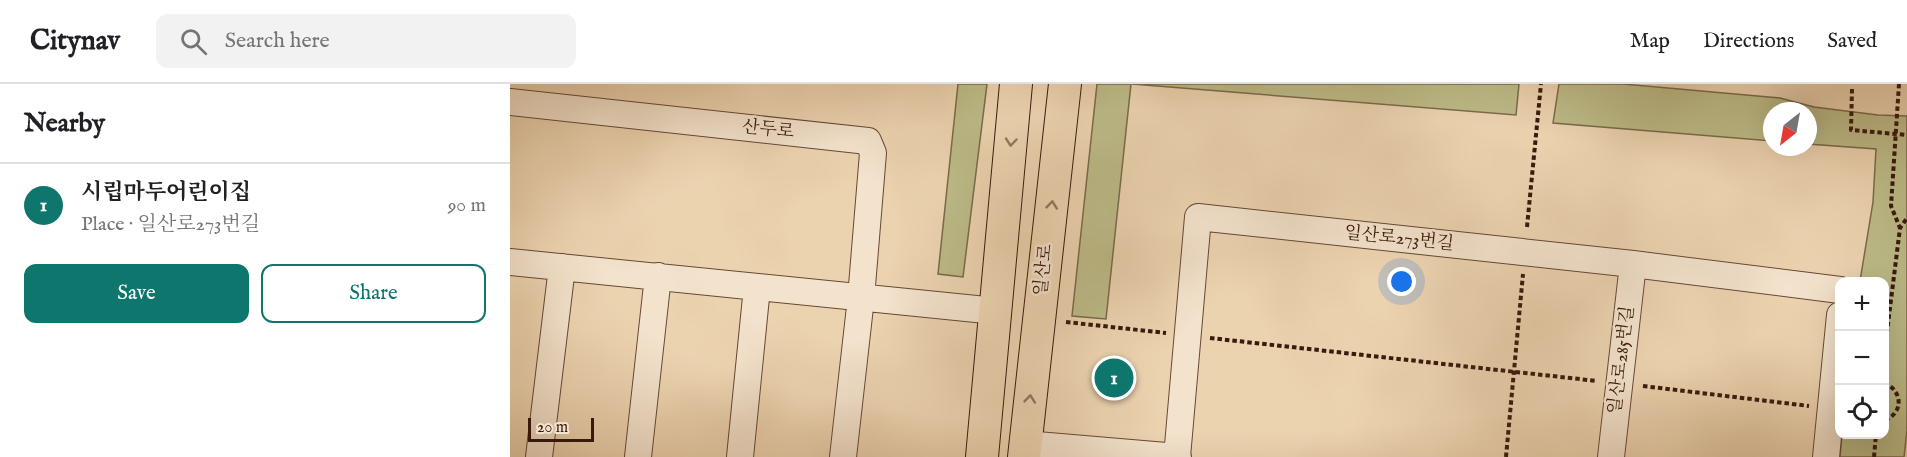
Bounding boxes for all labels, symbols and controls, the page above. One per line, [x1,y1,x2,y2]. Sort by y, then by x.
search box [156,14,576,68]
text: Citynav [30,24,120,59]
icon: search [177,25,210,58]
text: Search here [225,27,330,55]
text: Map [1630,28,1670,55]
text: Directions [1703,28,1794,55]
text: Saved [1827,28,1877,55]
north arrow [1763,102,1817,156]
text: Nearby [24,107,105,140]
street label: 산두로 [741,116,795,144]
one-way arrow [1005,138,1018,147]
text: 시립마두어린이집 [81,179,251,207]
text: 1 [40,193,47,218]
text: 90 m [448,193,486,218]
one-way arrow [1045,200,1057,210]
text: Place · 일산로273번길 [81,212,260,237]
street label: 일산로273번길 [1343,222,1455,256]
street label: 일산로 [1030,243,1058,297]
button: Save [24,264,249,323]
button: Share [261,264,486,323]
your location [1387,267,1416,296]
map controls [1835,277,1889,439]
button: + [1835,277,1889,331]
street label: 일산로285번길 [1604,305,1640,415]
button: − [1835,331,1889,385]
pin: 1 [1094,356,1134,400]
button: locate [1835,385,1889,439]
one-way arrow [1023,394,1036,403]
scale bar [528,415,594,442]
text: 20 m [537,418,568,438]

